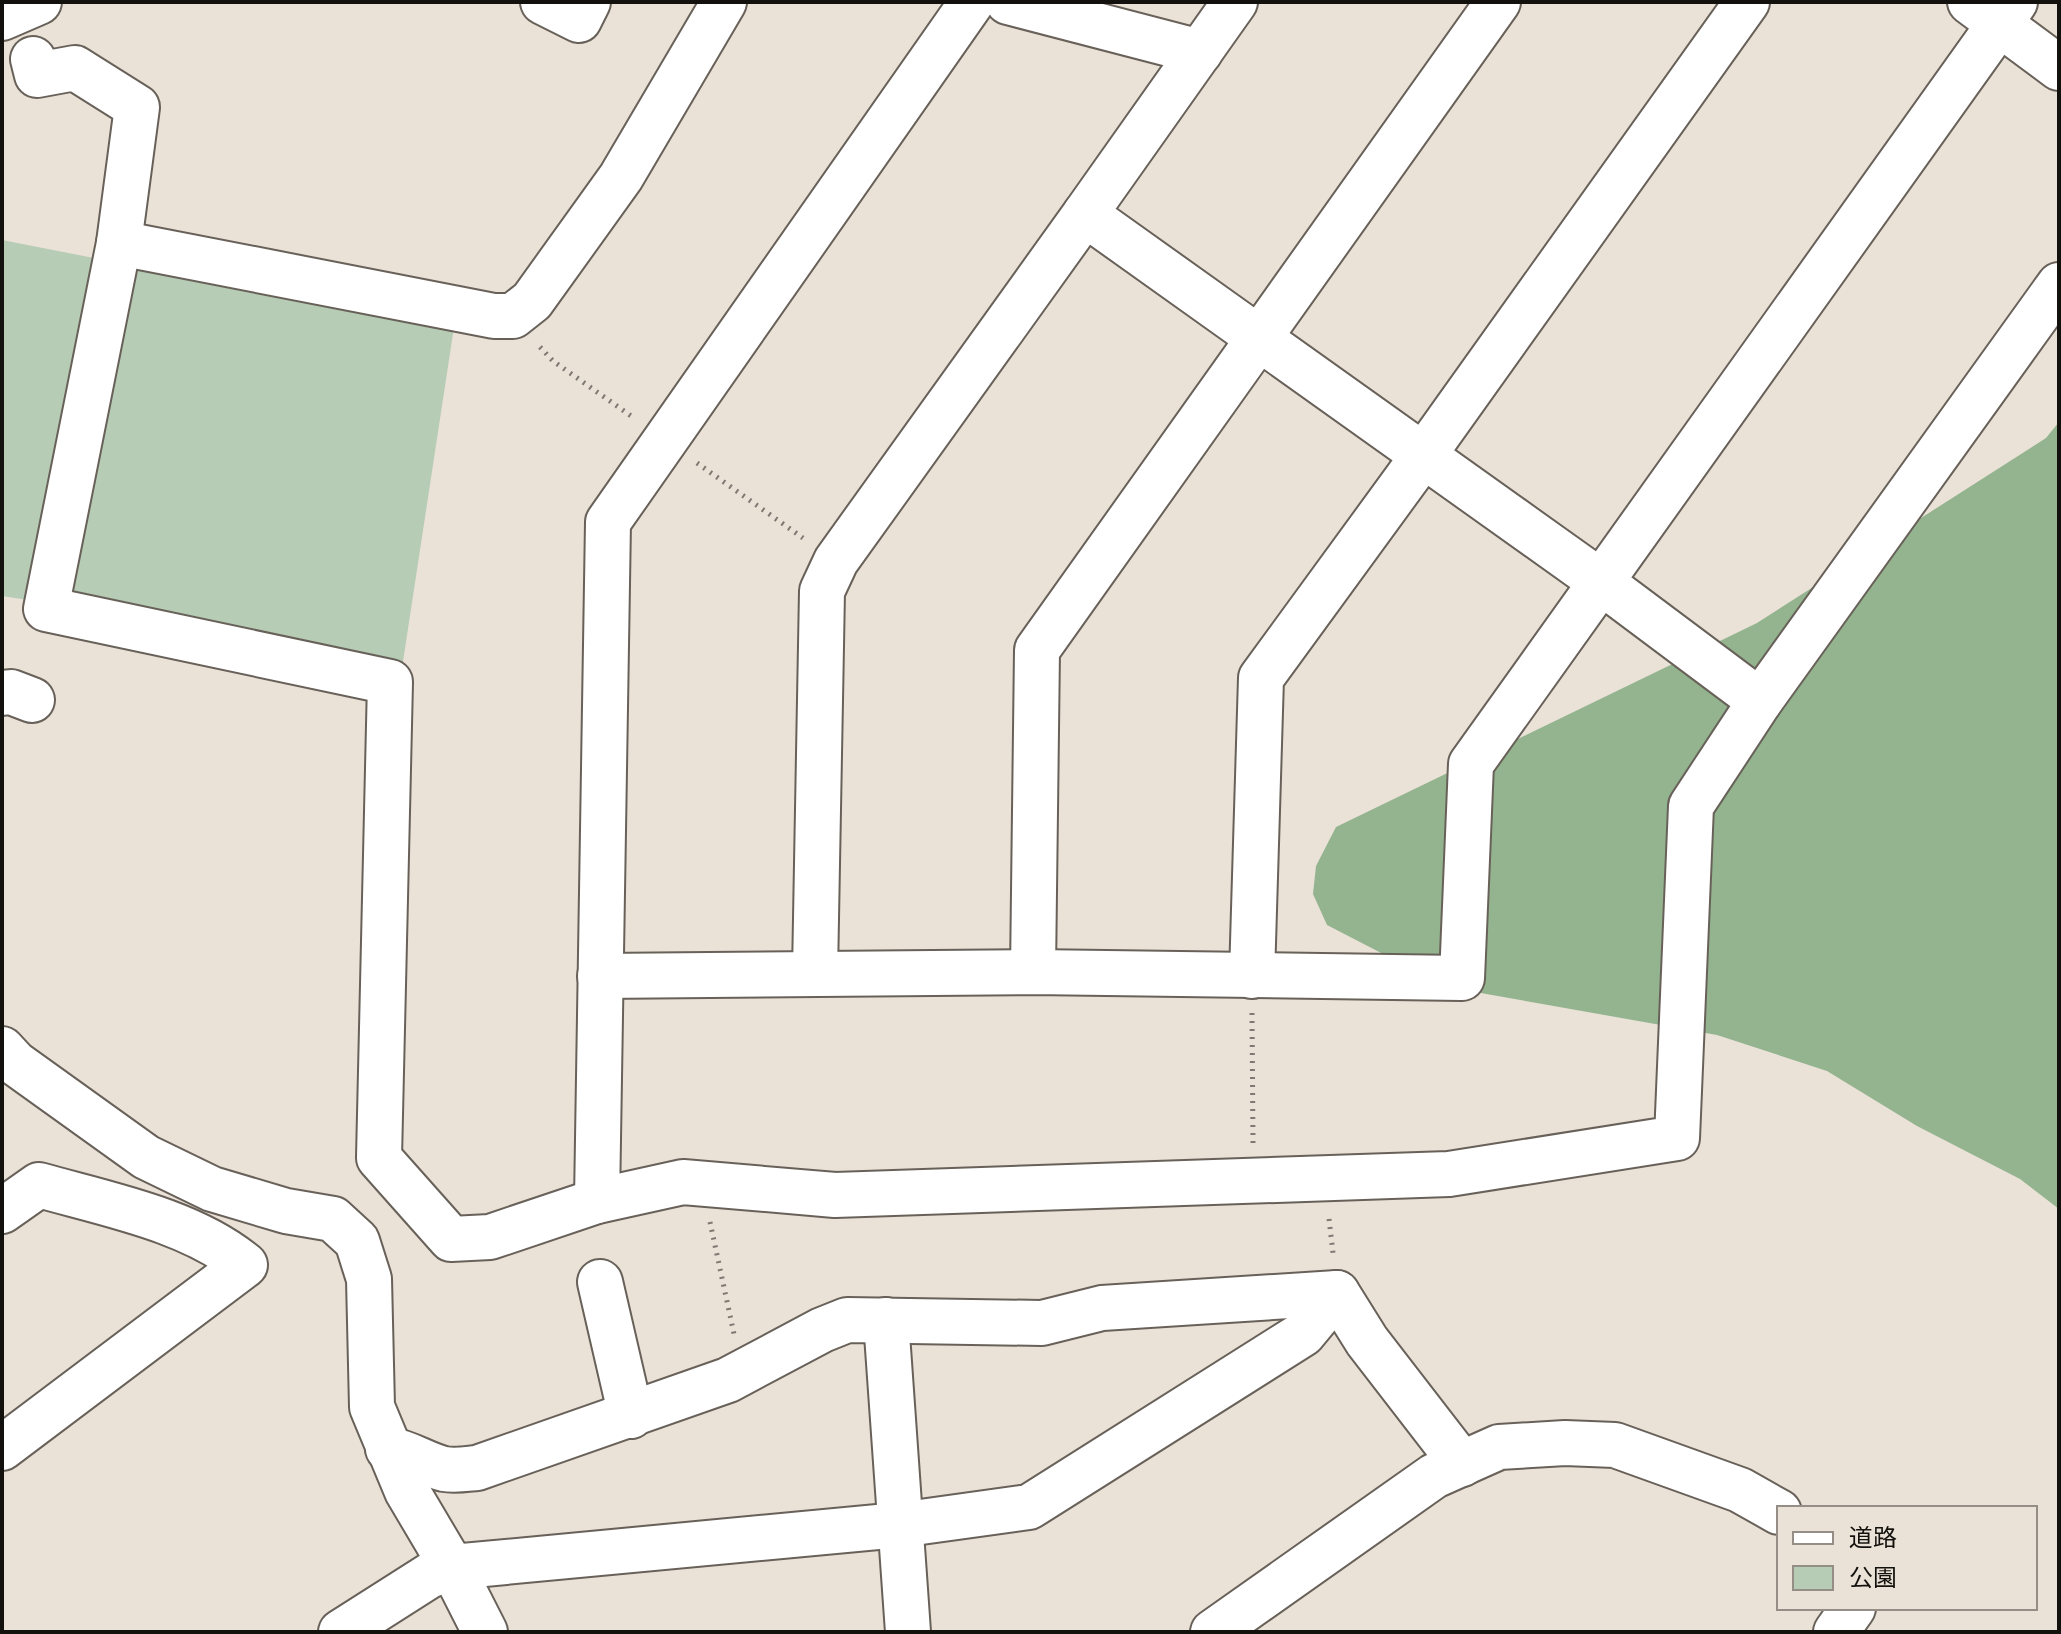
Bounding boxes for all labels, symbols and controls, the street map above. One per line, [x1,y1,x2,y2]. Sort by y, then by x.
legend [1777,1506,2037,1610]
text: 道路 [1849,1524,1897,1552]
text: 公園 [1849,1564,1897,1592]

